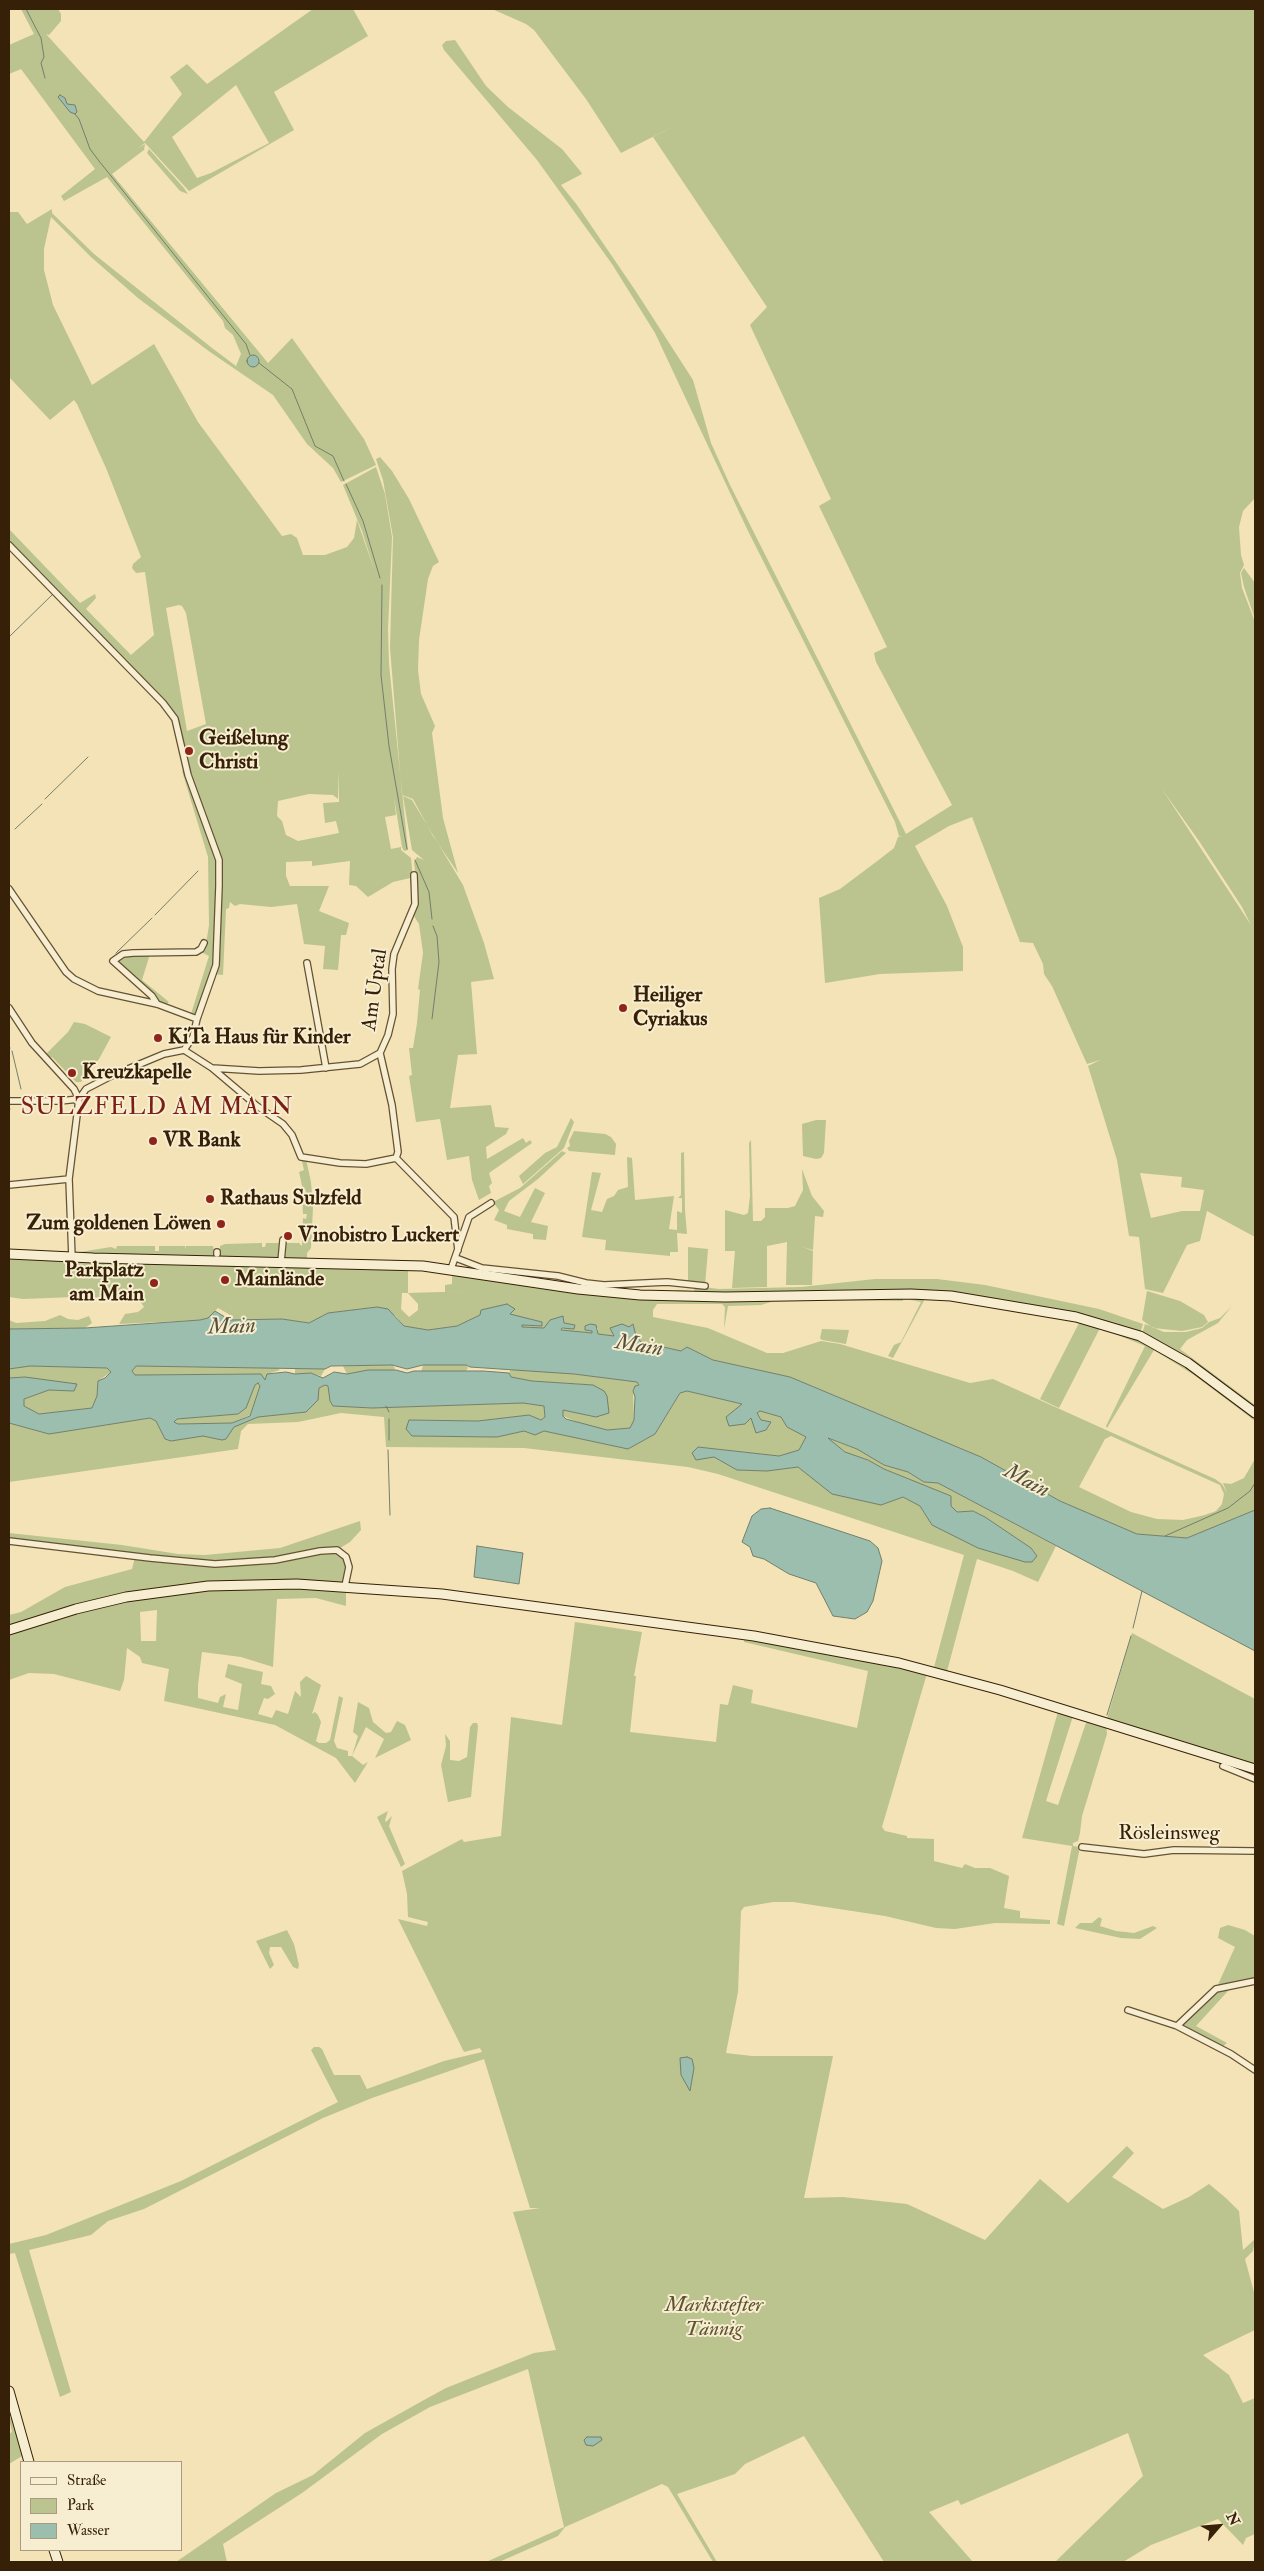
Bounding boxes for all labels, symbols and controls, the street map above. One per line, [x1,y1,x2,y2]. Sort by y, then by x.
place label: Geißelung Christi [199,726,288,776]
marker: Geißelung Christi [183,745,195,757]
street label: Am Uptal [358,947,394,1033]
place label: Heiliger Cyriakus [633,983,707,1033]
marker: Heiliger Cyriakus [617,1002,629,1014]
place label: KiTa Haus für Kinder [168,1025,351,1051]
marker: KiTa Haus für Kinder [152,1032,164,1044]
place label: Kreuzkapelle [82,1060,192,1086]
marker: Kreuzkapelle [66,1067,78,1079]
district label: SULZFELD AM MAIN [19,1095,295,1123]
place label: VR Bank [163,1128,241,1154]
marker: VR Bank [147,1135,159,1147]
place label: Rathaus Sulzfeld [220,1186,362,1212]
marker: Rathaus Sulzfeld [204,1193,216,1205]
place label: Zum goldenen Löwen [26,1211,211,1237]
marker: Zum goldenen Löwen [215,1218,227,1230]
place label: Vinobistro Luckert [298,1223,459,1249]
marker: Vinobistro Luckert [282,1230,294,1242]
place label: Parkplatz am Main [65,1258,144,1308]
place label: Mainlände [235,1267,324,1293]
marker: Mainlände [219,1274,231,1286]
marker: Parkplatz am Main [148,1277,160,1289]
water label: Main [208,1314,256,1342]
water label: Main [613,1330,665,1364]
water label: Main [999,1459,1053,1505]
street label: Rösleinsweg [1118,1821,1220,1847]
park label: Marktstefter Tännig [665,2293,763,2343]
legend [20,2461,182,2551]
text: Straße [67,2471,106,2490]
text: Park [67,2496,94,2515]
north arrow [1194,2501,1244,2551]
text: N [1222,2510,1243,2528]
text: Wasser [67,2521,109,2540]

